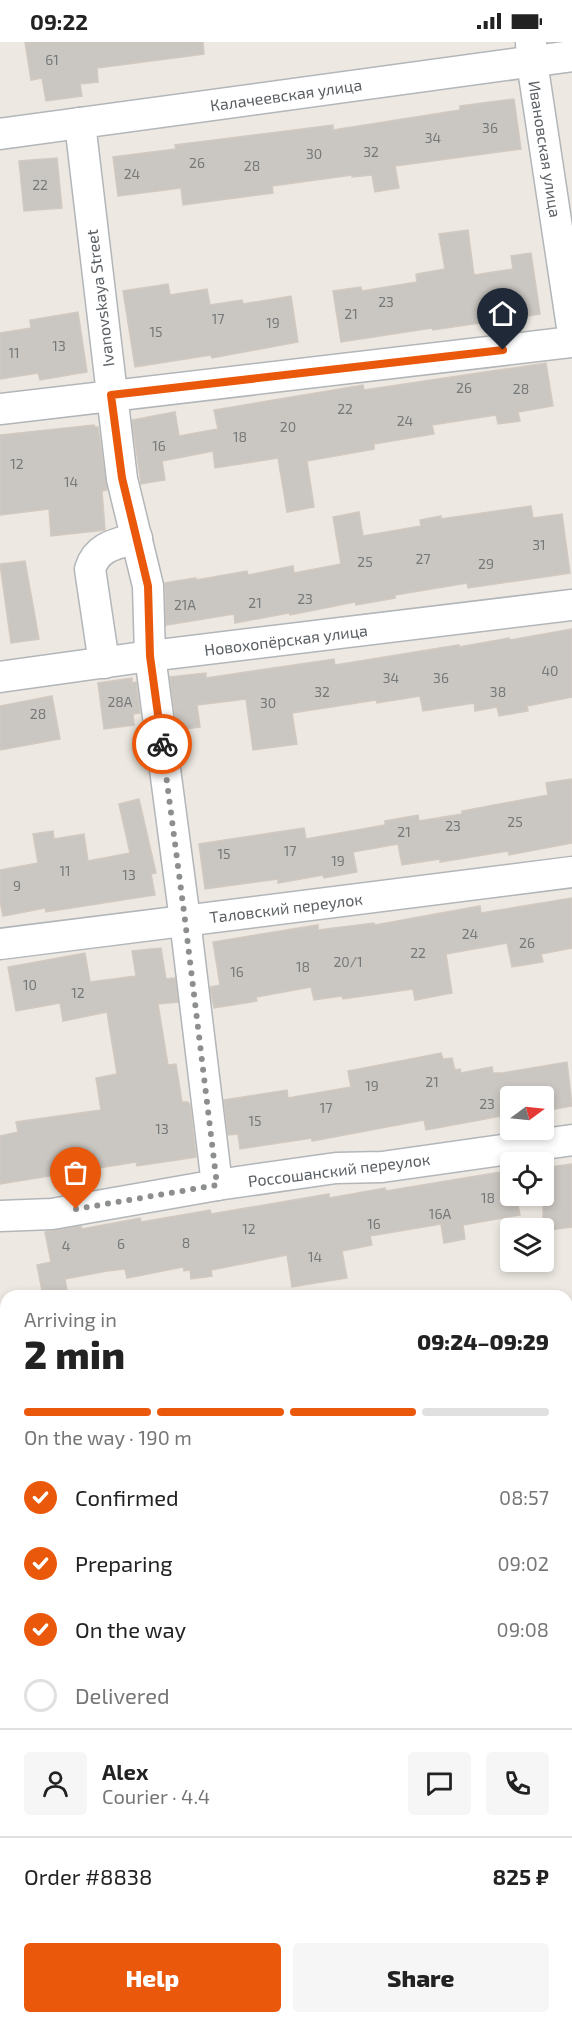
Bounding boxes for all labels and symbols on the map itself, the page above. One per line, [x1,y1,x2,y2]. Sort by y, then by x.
house number: 61 [45,51,59,68]
street label: Калачеевская улица [209,74,363,116]
street label: Ивановская улица [524,79,566,219]
house number: 36 [482,119,498,136]
house number: 34 [425,129,441,146]
house number: 32 [363,143,379,160]
house number: 30 [306,145,322,162]
house number: 26 [189,154,205,171]
house number: 28 [244,157,260,174]
house number: 24 [124,165,140,182]
house number: 22 [32,176,48,193]
street label: Ivanovskaya Street [82,228,117,368]
pin [477,288,528,350]
house number: 23 [378,293,394,310]
house number: 21 [344,305,358,322]
house number: 17 [212,310,224,327]
house number: 19 [266,314,280,331]
house number: 15 [149,323,163,340]
house number: 13 [52,337,66,354]
house number: 11 [8,344,20,361]
house number: 26 [456,379,472,396]
house number: 28 [513,380,529,397]
house number: 22 [337,400,353,417]
house number: 24 [397,412,413,429]
house number: 20 [280,418,296,435]
house number: 18 [233,428,247,445]
house number: 16 [152,437,166,454]
house number: 12 [10,455,24,472]
house number: 14 [64,473,78,490]
house number: 31 [532,536,546,553]
house number: 27 [415,550,431,567]
house number: 25 [357,553,373,570]
house number: 29 [478,555,494,572]
house number: 23 [297,590,313,607]
house number: 21 [248,594,262,611]
house number: 21А [174,596,196,613]
street label: Новохопёрская улица [203,620,369,660]
house number: 40 [541,662,559,679]
house number: 34 [383,669,399,686]
house number: 36 [433,669,449,686]
house number: 32 [314,683,330,700]
house number: 38 [490,683,506,700]
house number: 28А [107,693,133,710]
house number: 30 [260,694,276,711]
house number: 28 [30,705,46,722]
courier [132,714,192,774]
house number: 25 [507,813,523,830]
house number: 23 [445,817,461,834]
house number: 21 [397,823,411,840]
house number: 17 [284,842,296,859]
house number: 15 [217,845,231,862]
house number: 19 [331,852,345,869]
house number: 11 [59,862,71,879]
house number: 13 [122,866,136,883]
house number: 9 [13,877,21,894]
street label: Таловский переулок [208,889,364,927]
house number: 24 [462,925,478,942]
house number: 26 [519,934,535,951]
house number: 22 [410,944,426,961]
house number: 20/1 [333,953,363,970]
house number: 18 [296,958,310,975]
house number: 16 [230,963,244,980]
house number: 10 [23,976,37,993]
house number: 12 [71,984,85,1001]
house number: 21 [425,1073,439,1090]
house number: 19 [365,1077,379,1094]
north arrow [500,1086,554,1140]
house number: 23 [479,1095,495,1112]
house number: 17 [320,1099,332,1116]
house number: 15 [248,1112,262,1129]
house number: 13 [155,1120,169,1137]
pin [50,1147,101,1209]
street label: Россошанский переулок [247,1149,432,1191]
house number: 18 [481,1189,495,1206]
house number: 16А [429,1205,451,1222]
house number: 16 [367,1215,381,1232]
house number: 12 [242,1220,256,1237]
house number: 8 [182,1234,190,1251]
house number: 6 [117,1235,125,1252]
house number: 4 [62,1237,70,1254]
house number: 14 [308,1248,322,1265]

